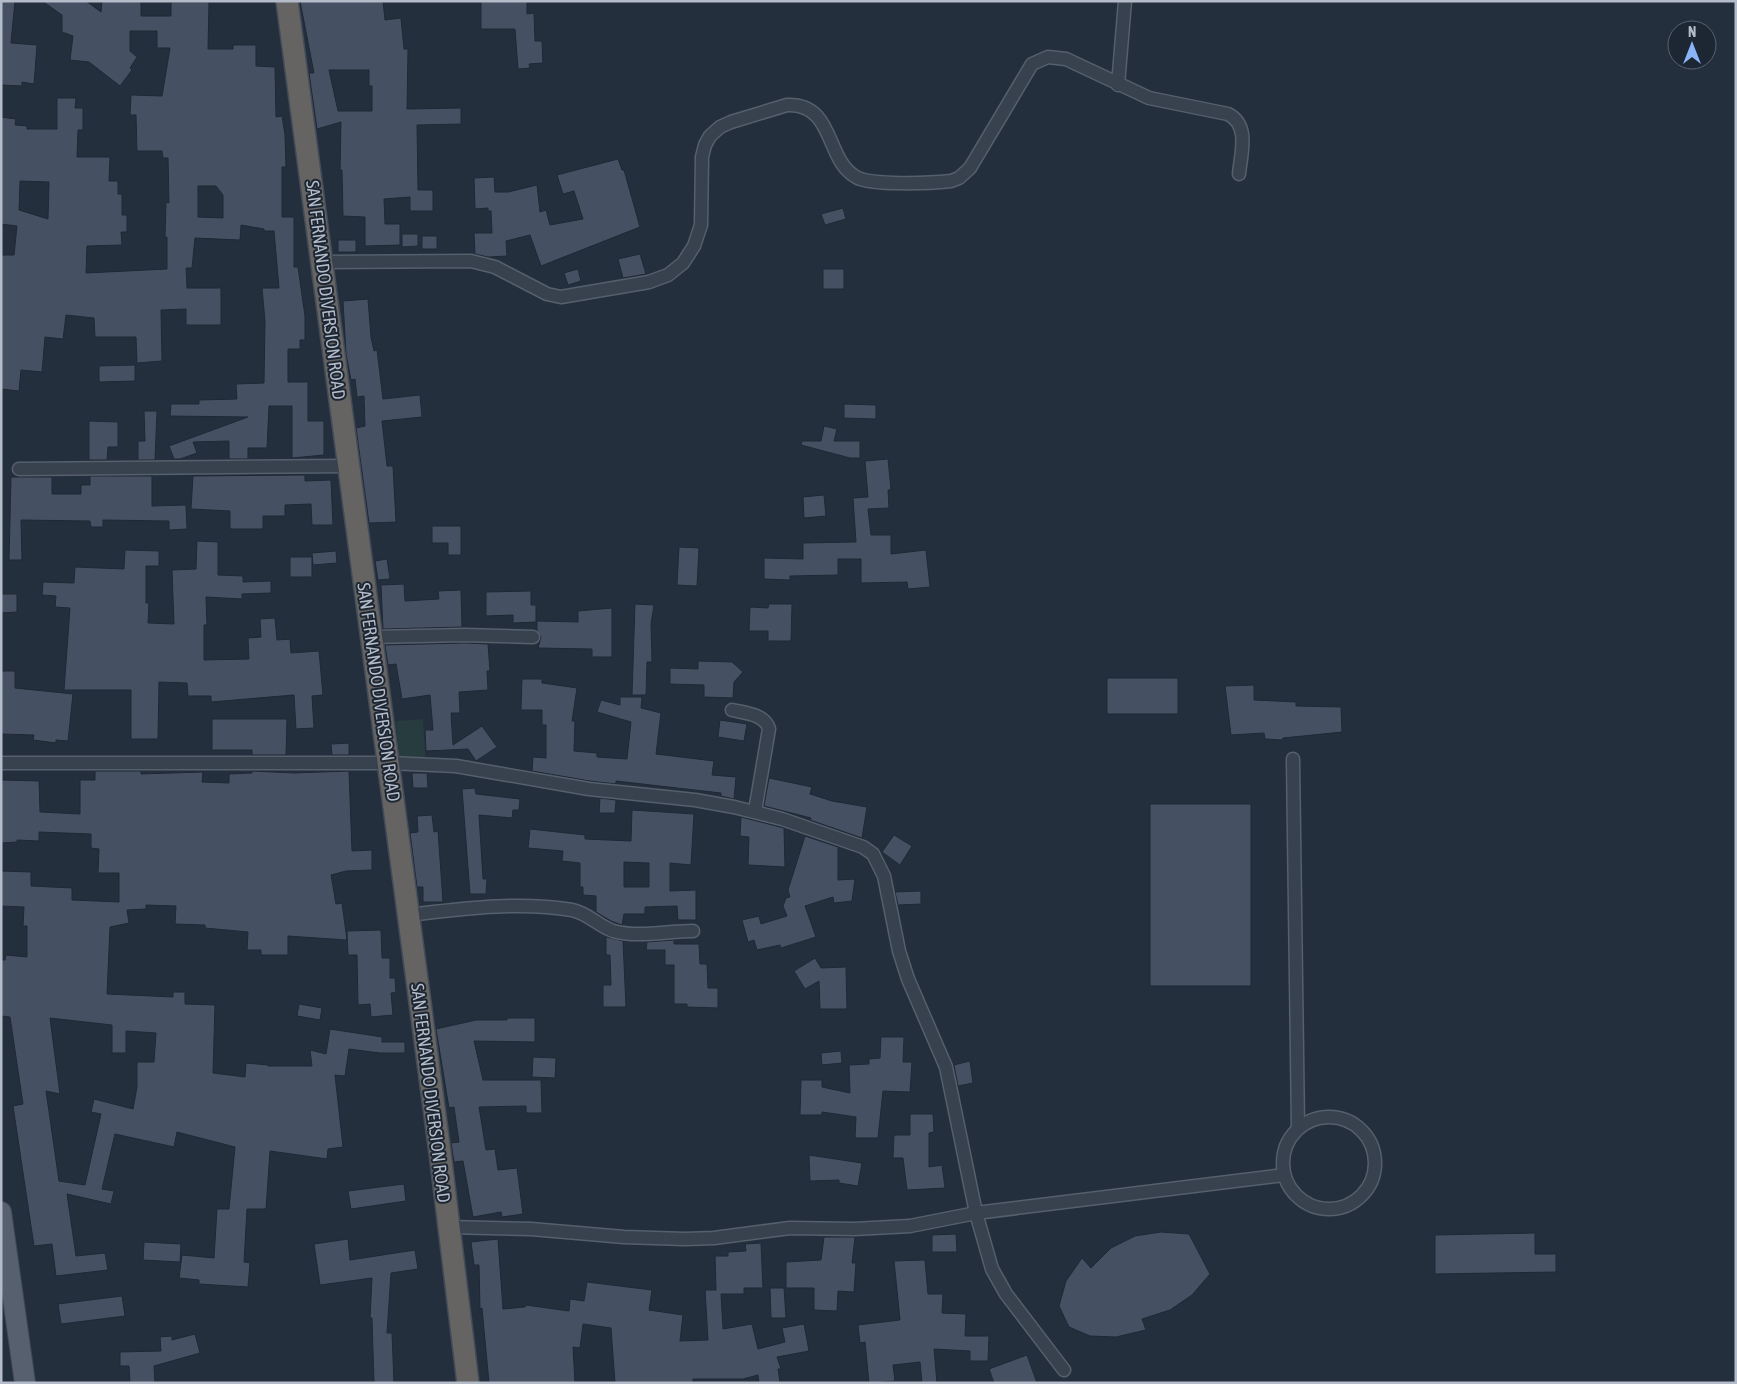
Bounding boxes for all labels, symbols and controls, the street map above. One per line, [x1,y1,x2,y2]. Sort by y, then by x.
north arrow [1667,20,1717,70]
text: N [1688,24,1696,40]
street label: SAN FERNANDO DIVERSION ROAD [302,179,350,401]
street label: SAN FERNANDO DIVERSION ROAD [353,581,405,803]
street label: SAN FERNANDO DIVERSION ROAD [407,982,455,1204]

